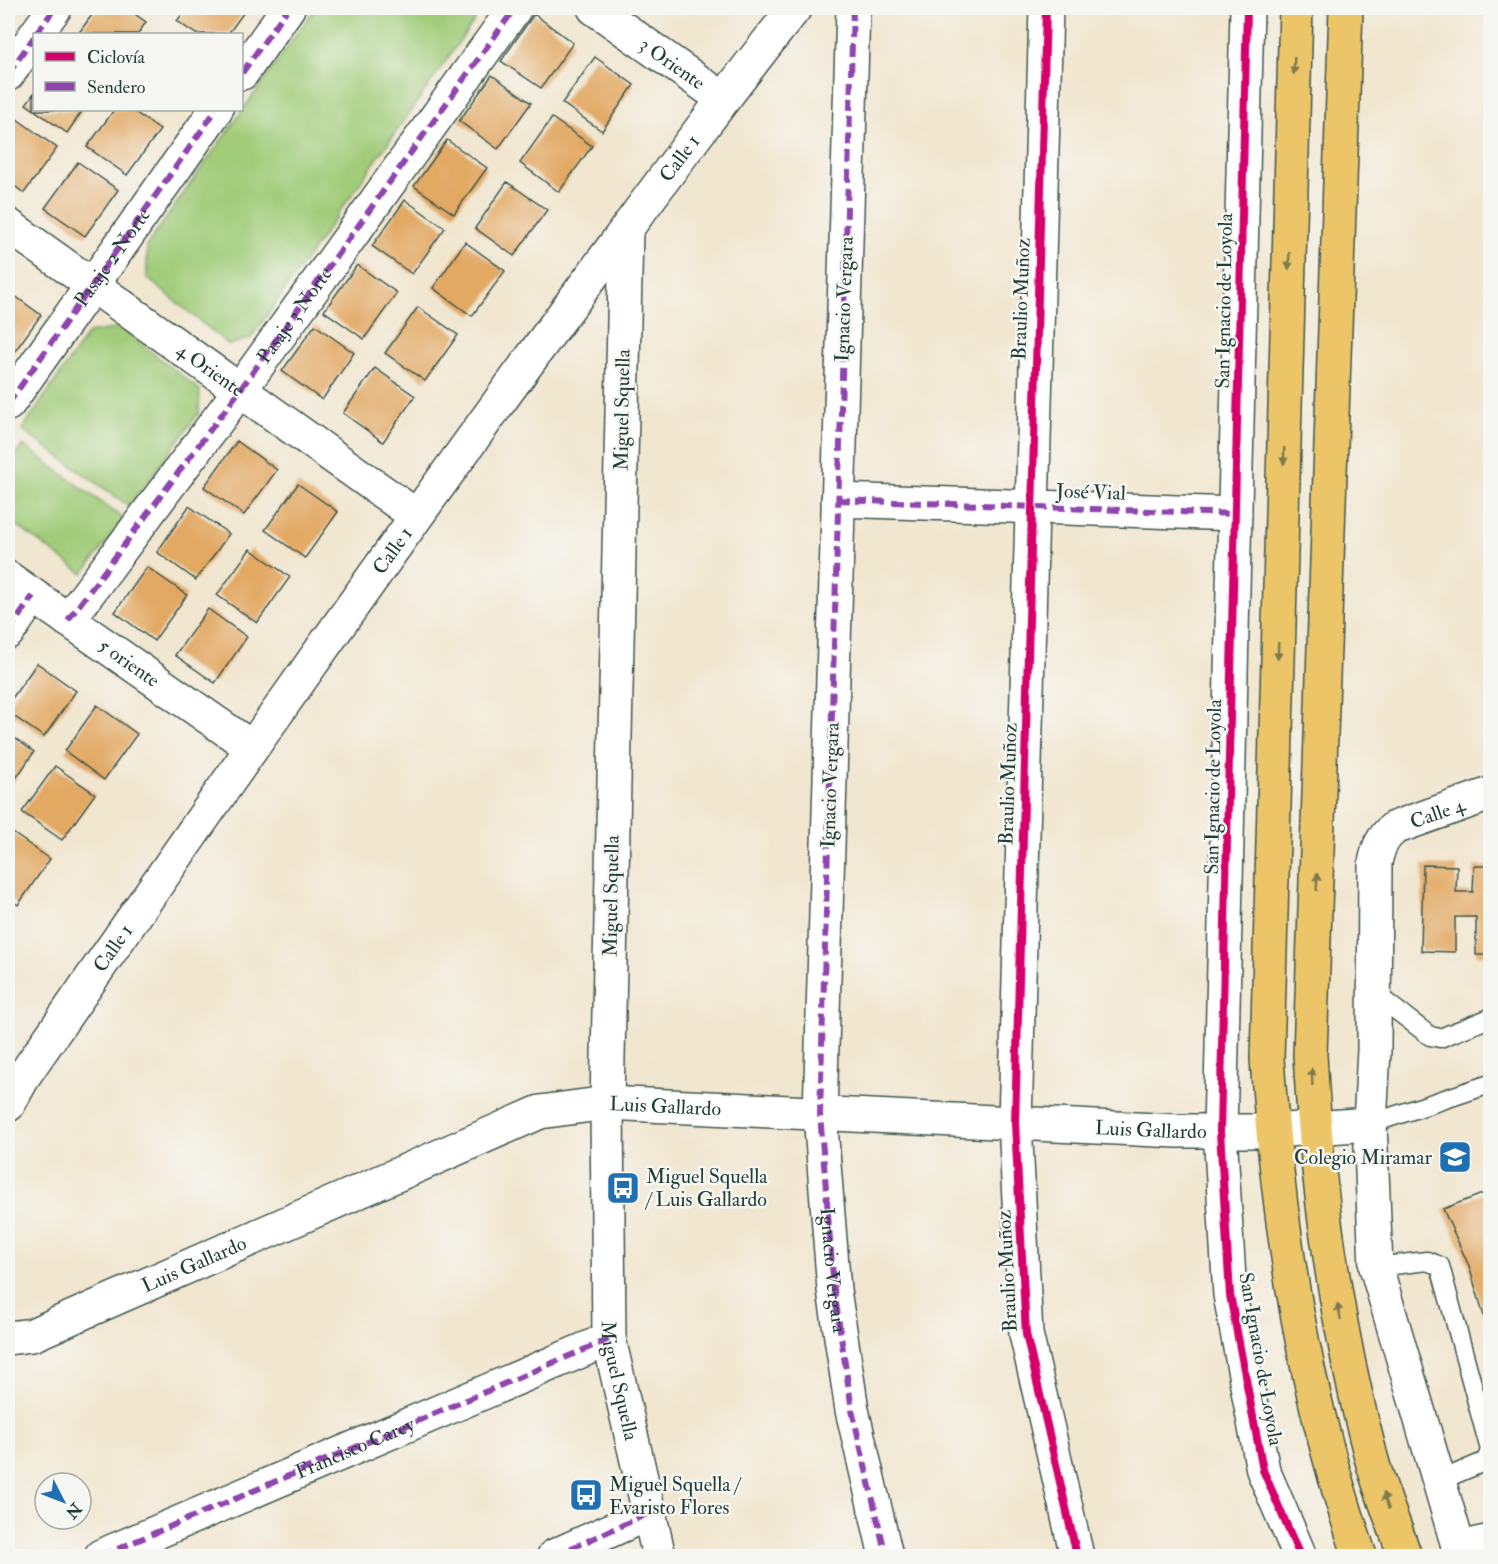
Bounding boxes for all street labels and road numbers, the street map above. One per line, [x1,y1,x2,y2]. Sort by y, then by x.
street label: 3 Oriente [635,32,710,95]
street label: Calle 1 [653,129,705,187]
street label: Pasaje 2 Norte [68,203,156,311]
street label: San Ignacio de Loyola [1210,212,1238,389]
street label: Ignacio Vergara [829,235,859,362]
street label: Braulio Muñoz [1006,237,1036,360]
street label: Pasaje 3 Norte [251,262,337,368]
street label: 4 Oriente [172,337,250,402]
street label: Miguel Squella [608,348,636,471]
street label: José Vial [1055,478,1126,506]
street label: Calle 1 [367,522,418,579]
street label: 5 oriente [94,633,165,692]
street label: San Ignacio de Loyola [1199,698,1227,875]
street label: Ignacio Vergara [815,721,845,848]
street label: Braulio Muñoz [993,722,1023,845]
street label: Calle 4 [1406,791,1469,834]
street label: Miguel Squella [597,834,625,957]
street label: Calle 1 [87,919,138,977]
street label: Luis Gallardo [609,1091,722,1121]
street label: Luis Gallardo [1094,1114,1207,1144]
street label: Ignacio Vergara [815,1206,853,1335]
street label: Braulio Muñoz [991,1209,1023,1333]
street label: Luis Gallardo [138,1230,250,1298]
street label: San Ignacio de Loyola [1233,1270,1289,1448]
street label: Miguel Squella [596,1321,645,1443]
street label: Francisco Carey [291,1411,419,1484]

